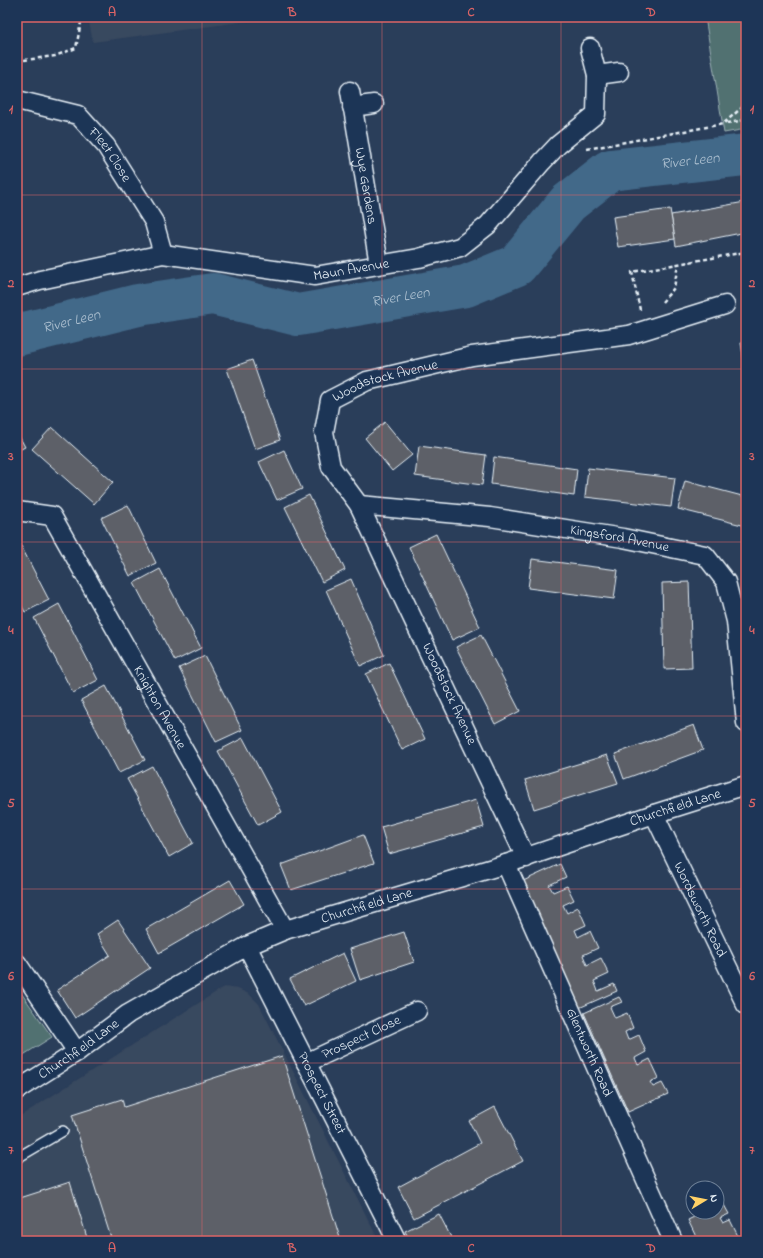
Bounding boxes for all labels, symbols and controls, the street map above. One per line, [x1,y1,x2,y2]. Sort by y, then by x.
text: A [108,3,116,22]
text: B [287,3,297,22]
text: C [467,3,475,22]
text: D [645,3,656,22]
text: 1 [9,100,14,119]
text: 1 [750,100,755,119]
street label: Fleet Close [83,122,137,187]
street label: Wye Gardens [349,146,383,226]
water label: River Leen [660,147,721,175]
street label: Maun Avenue [312,253,391,287]
text: 2 [7,274,15,293]
text: 2 [748,274,756,293]
water label: River Leen [370,281,432,313]
water label: River Leen [40,304,103,339]
street label: Woodstock Avenue [329,354,441,408]
text: 3 [7,447,14,466]
text: 3 [748,447,755,466]
street label: Kingsford Avenue [569,519,672,558]
text: 4 [7,621,14,640]
text: 4 [748,621,755,640]
street label: Woodstock Avenue [416,640,482,749]
street label: Knighton Avenue [128,662,192,754]
street label: Churchfield Lane [627,783,724,832]
text: 5 [7,794,15,813]
text: 5 [748,794,756,813]
street label: Wordsworth Road [668,858,732,961]
street label: Churchfield Lane [318,882,416,929]
text: 6 [7,967,14,986]
text: 6 [748,967,755,986]
street label: Glentworth Road [561,1005,618,1100]
street label: Prospect Close [318,1009,405,1065]
street label: Churchfield Lane [34,1013,124,1085]
street label: Prospect Street [292,1048,352,1138]
text: 7 [8,1141,14,1160]
text: 7 [749,1141,755,1160]
north arrow [685,1180,725,1220]
text: N [705,1193,722,1203]
text: A [108,1239,116,1258]
text: B [287,1239,297,1258]
text: C [467,1239,475,1258]
text: D [645,1239,656,1258]

